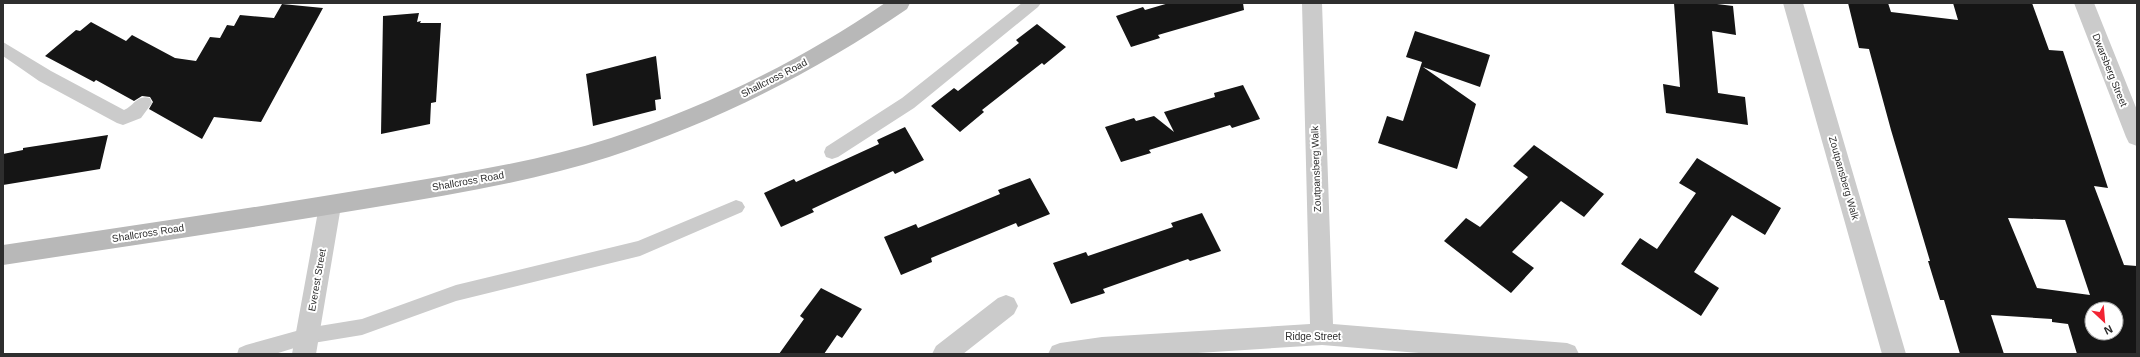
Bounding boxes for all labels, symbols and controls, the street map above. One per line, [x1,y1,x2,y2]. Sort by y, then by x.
street label: Dwarsberg Street [2090,32,2130,108]
street label: Shallcross Road [739,57,809,99]
street label: Zoutpansberg Walk [1309,125,1323,212]
street label: Zoutpansberg Walk [1827,135,1861,222]
street label: Shallcross Road [431,169,505,193]
street label: Shallcross Road [111,222,185,244]
street label: Everest Street [306,248,328,312]
north arrow [2084,301,2124,341]
text: N [2102,323,2115,337]
street label: Ridge Street [1285,331,1341,342]

